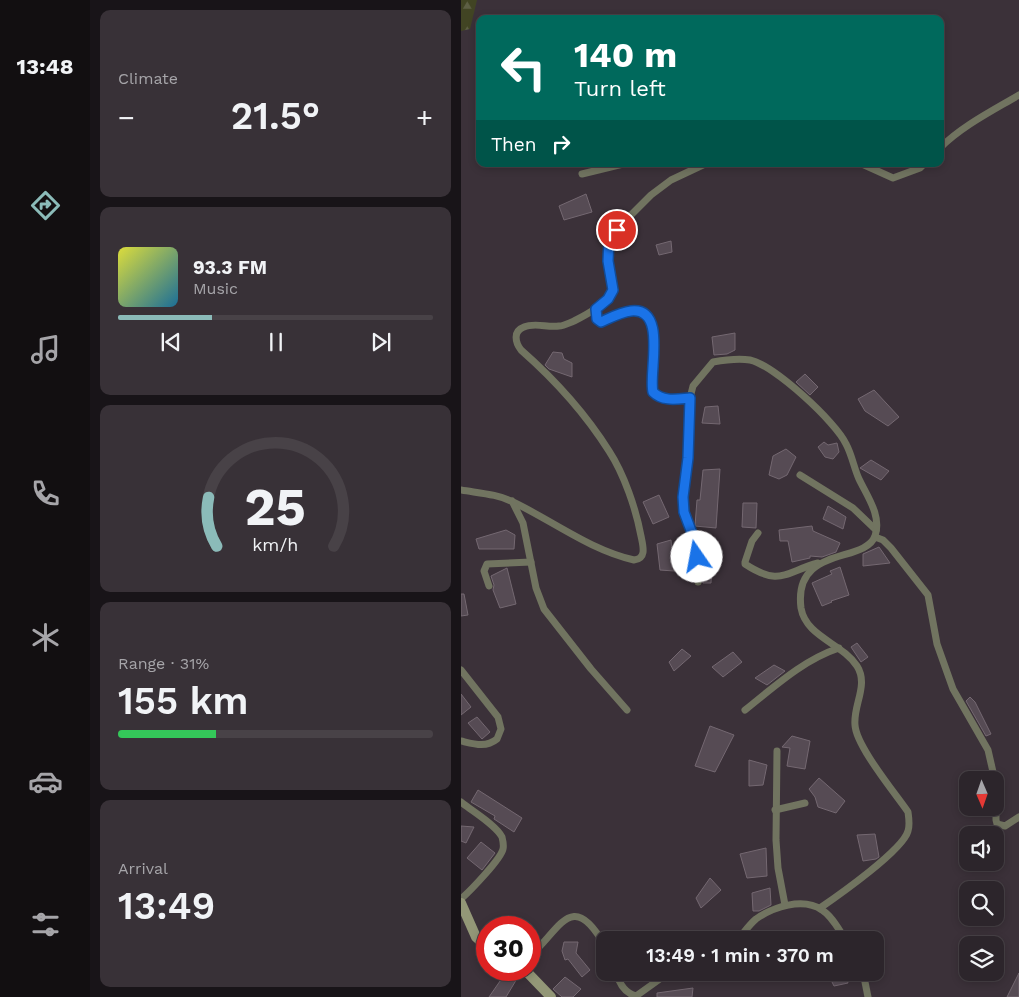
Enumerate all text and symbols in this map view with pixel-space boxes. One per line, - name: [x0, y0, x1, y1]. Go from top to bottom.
- text: 140 m: [574, 34, 677, 76]
- icon: left: [491, 35, 556, 100]
- text: 13:48: [16, 54, 74, 79]
- text: Climate: [118, 69, 178, 88]
- text: Turn left: [574, 76, 666, 101]
- text: 21.5°: [231, 94, 320, 138]
- text: −: [118, 101, 135, 134]
- text: +: [416, 101, 433, 134]
- icon: right: [547, 130, 575, 158]
- text: Then: [491, 133, 537, 156]
- icon: directions: [28, 188, 63, 223]
- pin: [596, 209, 638, 251]
- icon: arrive: [603, 216, 631, 244]
- text: 93.3 FM: [193, 256, 267, 279]
- text: Music: [193, 279, 238, 298]
- icon: previous: [157, 328, 185, 356]
- icon: pause: [262, 328, 290, 356]
- icon: next: [367, 328, 395, 356]
- icon: music: [28, 332, 63, 367]
- icon: phone: [28, 476, 63, 511]
- text: 25: [245, 477, 306, 538]
- position arrow: [670, 530, 722, 582]
- text: km/h: [252, 534, 299, 555]
- icon: climate: [28, 620, 63, 655]
- text: Range · 31%: [118, 654, 209, 673]
- text: 155 km: [118, 679, 248, 723]
- icon: car: [28, 764, 63, 799]
- north arrow: [959, 771, 1003, 816]
- map controls: [959, 771, 1004, 981]
- button: sound: [959, 826, 1004, 871]
- text: Arrival: [118, 859, 168, 878]
- button: search: [959, 881, 1004, 926]
- text: 13:49: [118, 884, 215, 928]
- icon: filters: [28, 907, 63, 942]
- speed limit sign: 30: [476, 916, 541, 981]
- button: layers: [959, 936, 1004, 981]
- text: 13:49 · 1 min · 370 m: [646, 944, 834, 967]

